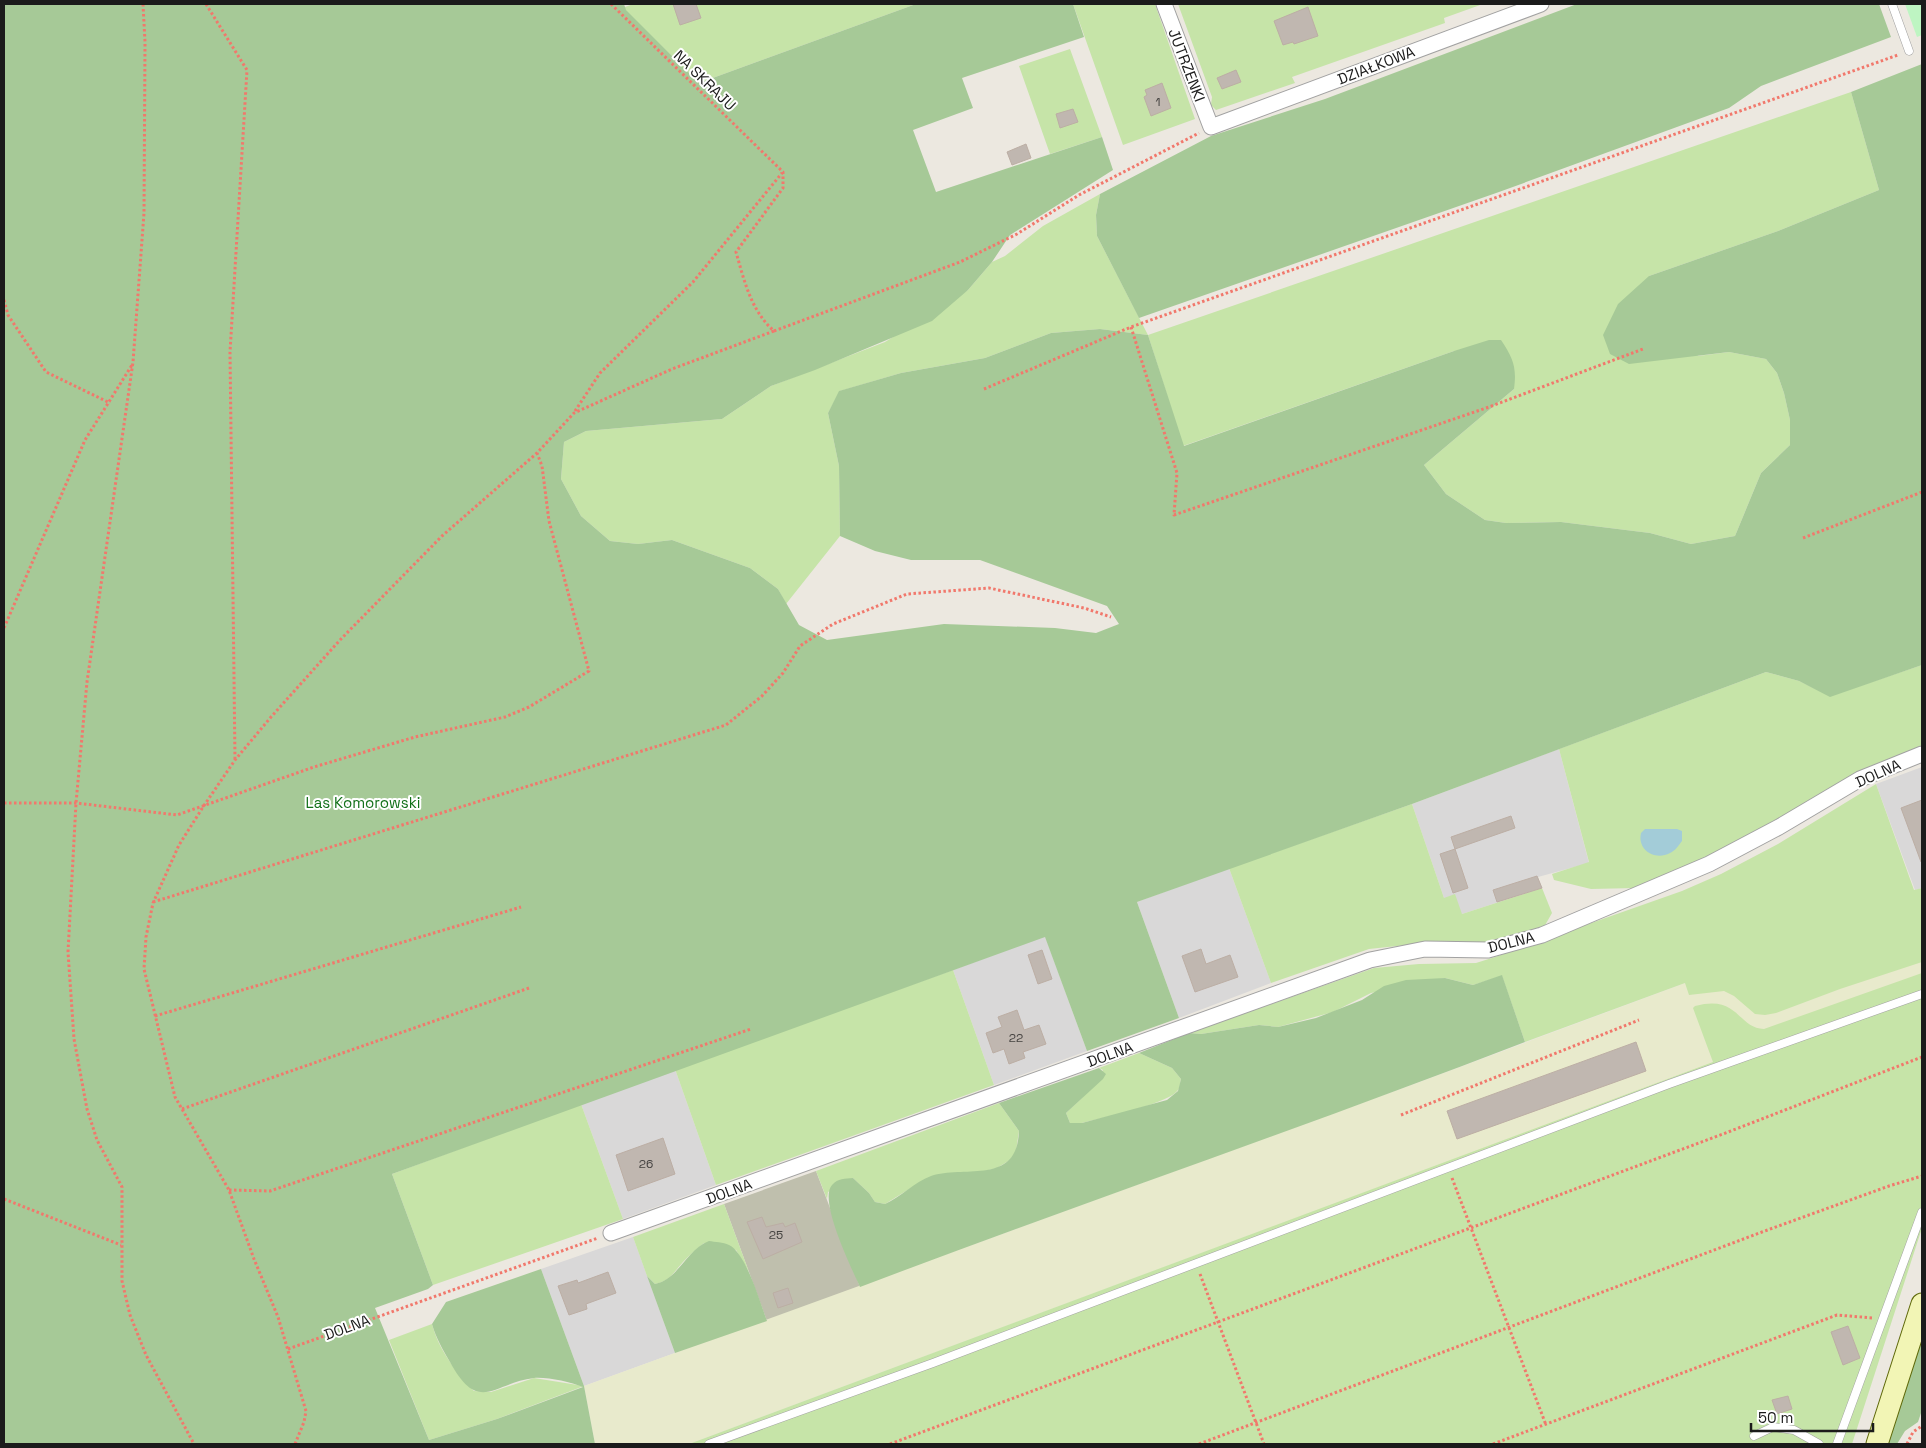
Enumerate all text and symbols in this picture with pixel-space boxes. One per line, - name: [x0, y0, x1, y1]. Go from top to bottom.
- street label: JUTRZENKI: [1164, 26, 1210, 104]
- street label: DZIAŁKOWA: [1335, 41, 1418, 88]
- street label: NA SKRAJU: [670, 46, 740, 114]
- house number: 1: [1155, 94, 1161, 110]
- street label: DOLNA: [1852, 754, 1904, 791]
- park label: Las Komorowski: [306, 793, 420, 812]
- street label: DOLNA: [1486, 927, 1537, 957]
- house number: 22: [1009, 1030, 1023, 1046]
- street label: DOLNA: [1084, 1037, 1136, 1071]
- house number: 26: [639, 1156, 653, 1172]
- street label: DOLNA: [703, 1174, 755, 1208]
- house number: 25: [769, 1227, 783, 1243]
- street label: DOLNA: [321, 1310, 373, 1344]
- scale bar: [1751, 1400, 1874, 1432]
- text: 50 m: [1758, 1408, 1793, 1427]

